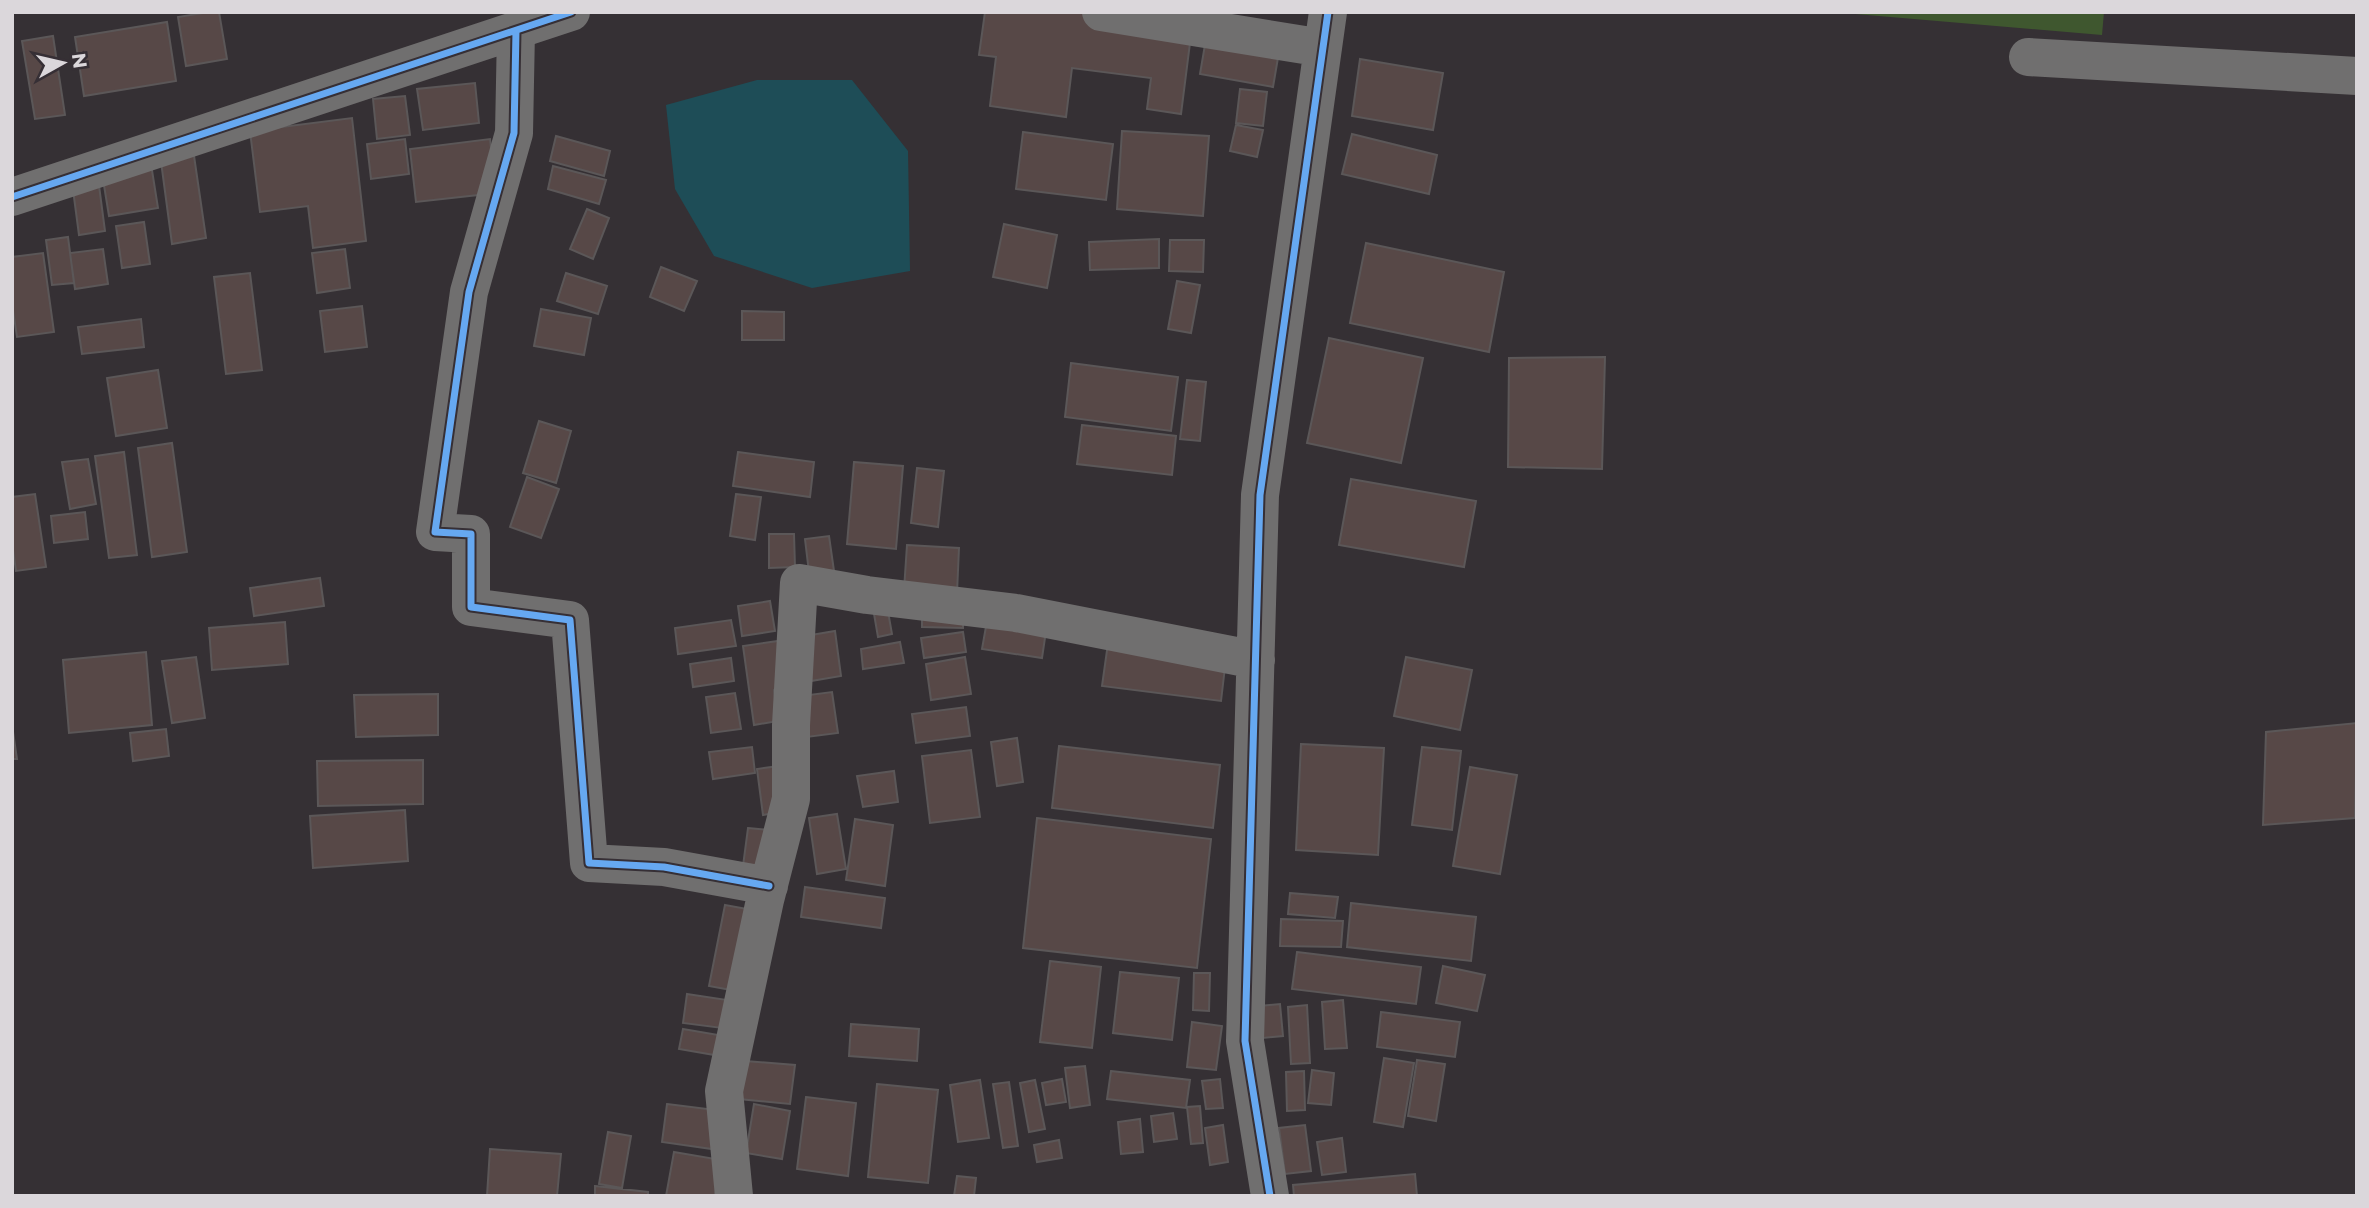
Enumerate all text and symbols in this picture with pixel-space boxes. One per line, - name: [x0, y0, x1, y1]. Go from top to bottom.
- north arrow: [28, 28, 98, 98]
- text: N: [67, 51, 92, 70]

